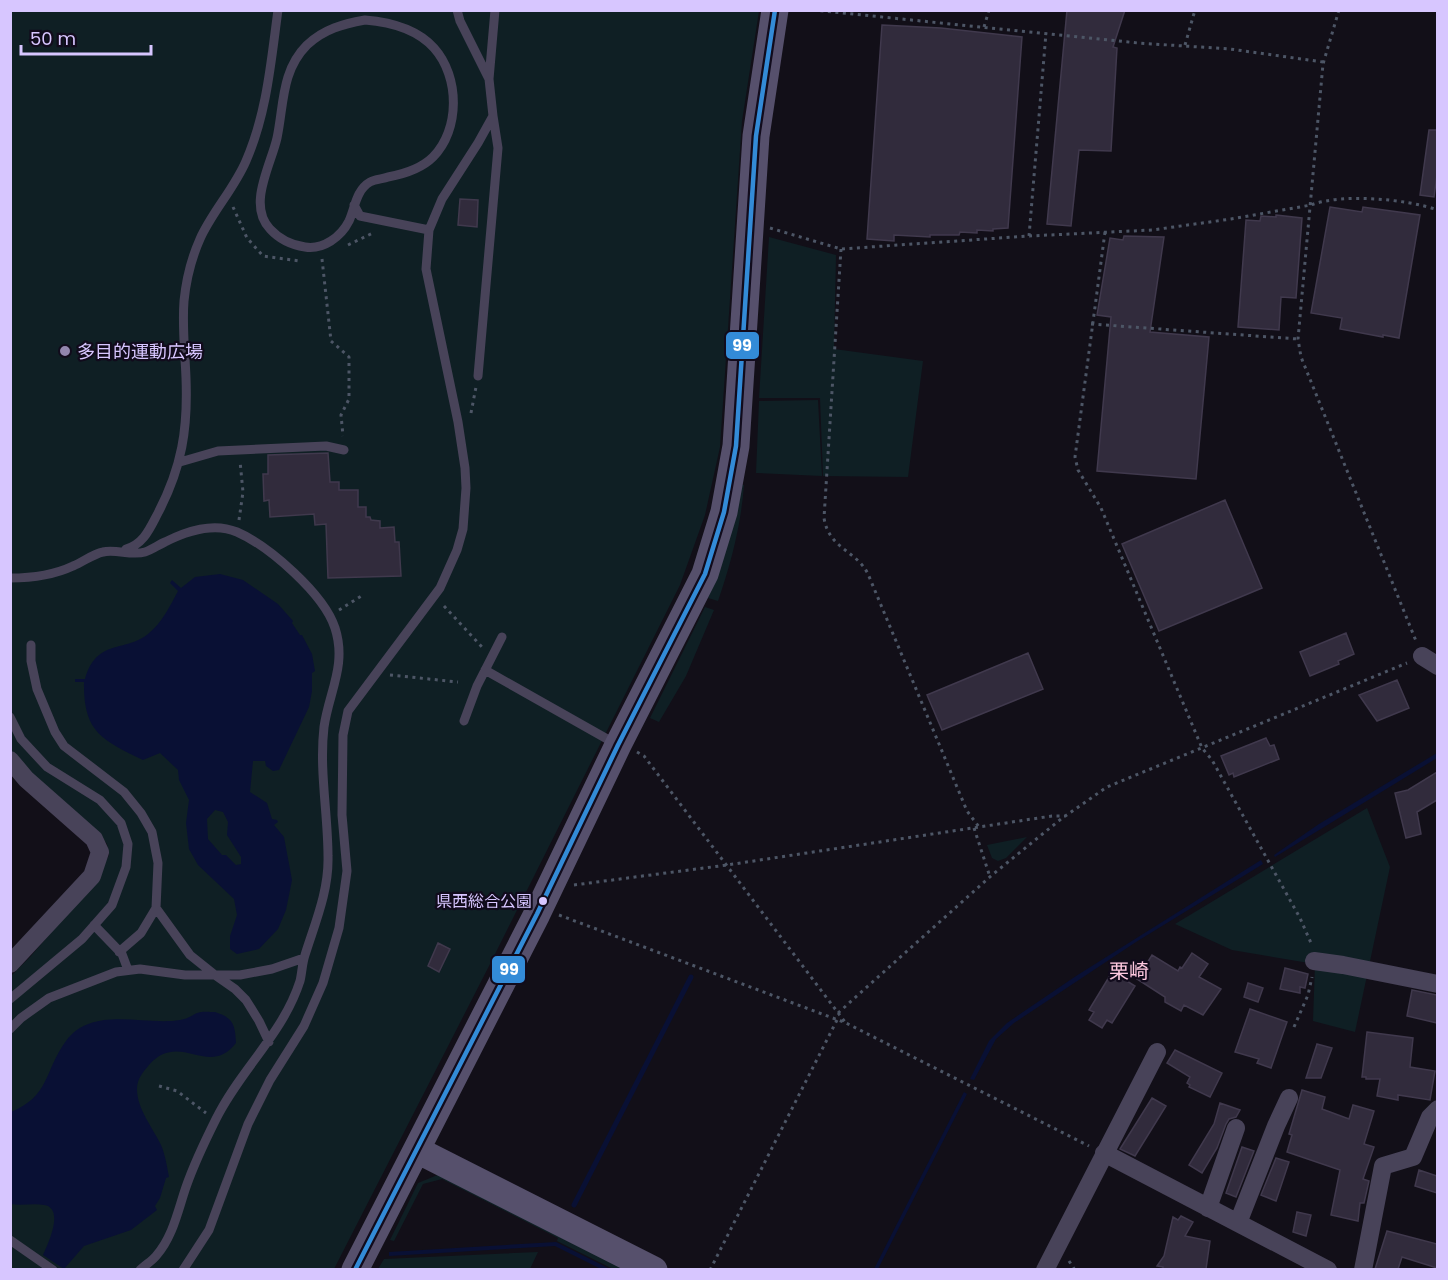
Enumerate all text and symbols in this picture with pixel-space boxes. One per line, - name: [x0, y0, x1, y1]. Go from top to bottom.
- scale bar: [21, 18, 152, 56]
- text: 50 m: [30, 26, 76, 51]
- line badge: 99: [725, 331, 760, 360]
- text: 99: [732, 334, 752, 357]
- place label: 多目的運動広場: [77, 339, 203, 364]
- marker: 多目的運動広場: [58, 344, 72, 358]
- place label: 県西総合公園: [436, 890, 532, 913]
- marker: 県西総合公園: [537, 895, 549, 907]
- line badge: 99: [491, 955, 526, 984]
- district label: 栗崎: [1109, 957, 1149, 985]
- text: 99: [499, 958, 519, 981]

